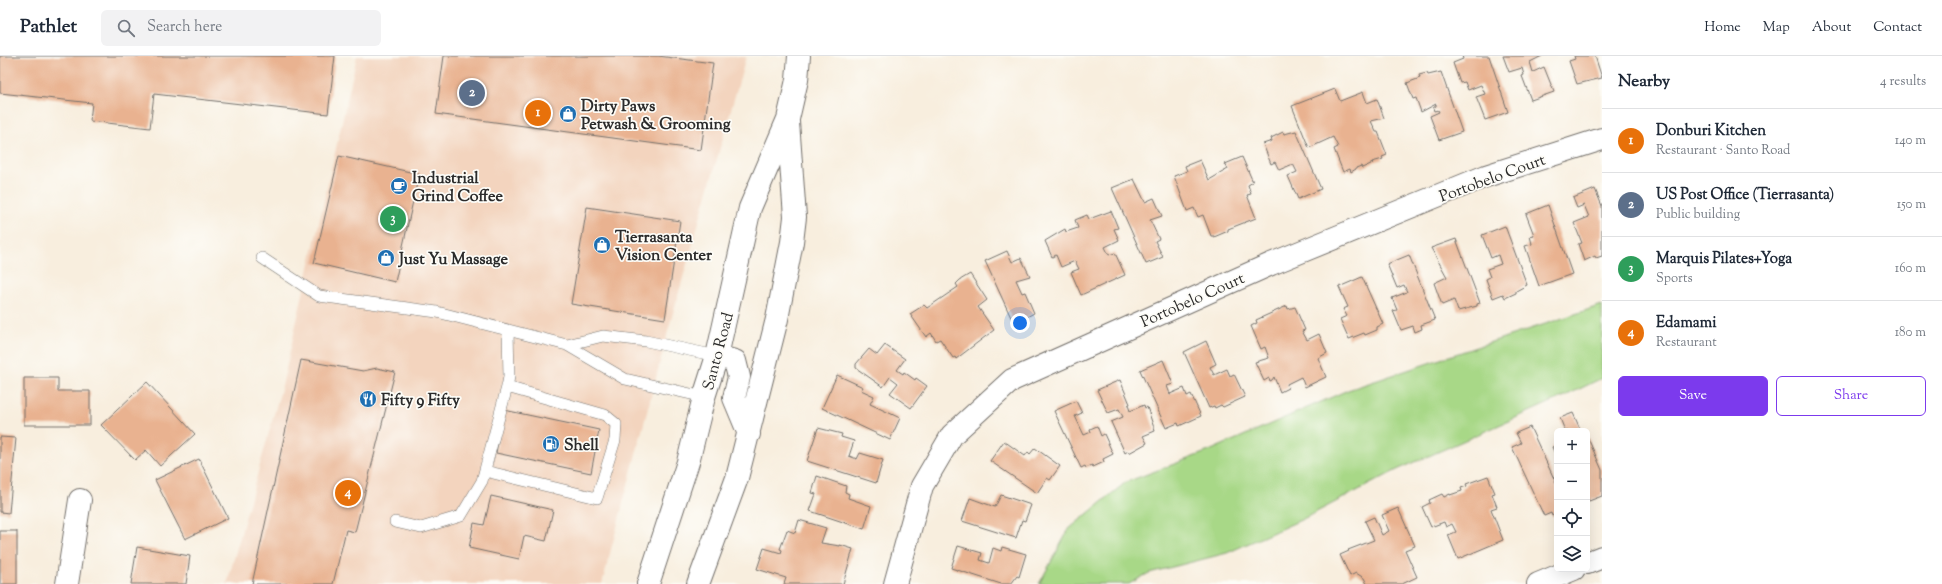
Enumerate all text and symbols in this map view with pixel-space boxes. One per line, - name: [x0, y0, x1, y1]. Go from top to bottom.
- search box: [101, 10, 381, 46]
- text: Pathlet: [20, 14, 77, 41]
- icon: search: [115, 17, 137, 39]
- text: Search here: [147, 17, 222, 38]
- text: Home: [1704, 18, 1741, 38]
- text: Map: [1763, 18, 1790, 38]
- text: About: [1812, 18, 1851, 38]
- text: Contact: [1873, 18, 1922, 38]
- text: Nearby: [1618, 70, 1670, 94]
- text: 4 results: [1880, 73, 1926, 91]
- pin: 2: [459, 78, 485, 108]
- place label: Dirty Paws Petwash & Grooming: [581, 96, 731, 137]
- pin: 1: [525, 98, 551, 128]
- shop icon: Dirty Paws Petwash & Grooming: [558, 104, 578, 124]
- text: Donburi Kitchen: [1656, 121, 1766, 142]
- text: 1: [1629, 132, 1633, 150]
- text: 140 m: [1895, 132, 1926, 150]
- text: Restaurant · Santo Road: [1656, 142, 1790, 160]
- street label: Portobelo Court: [1436, 149, 1550, 209]
- place label: Industrial Grind Coffee: [412, 168, 503, 209]
- cafe icon: Industrial Grind Coffee: [389, 176, 409, 196]
- text: US Post Office (Tierrasanta): [1656, 185, 1834, 206]
- text: 2: [1628, 196, 1634, 214]
- text: 150 m: [1897, 196, 1926, 214]
- pin: 3: [380, 204, 406, 234]
- text: Public building: [1656, 206, 1740, 224]
- place label: Tierrasanta Vision Center: [615, 227, 713, 268]
- shop icon: Tierrasanta Vision Center: [592, 235, 612, 255]
- shop icon: Just Yu Massage: [376, 248, 396, 268]
- place label: Just Yu Massage: [397, 249, 508, 272]
- text: Marquis Pilates+Yoga: [1656, 249, 1792, 270]
- text: 3: [1628, 260, 1634, 278]
- text: 160 m: [1895, 260, 1926, 278]
- street label: Portobelo Court: [1137, 268, 1249, 334]
- text: Sports: [1656, 270, 1693, 288]
- street label: Santo Road: [698, 310, 741, 393]
- your location: [1010, 313, 1030, 333]
- text: Edamami: [1656, 313, 1716, 334]
- text: 4: [1628, 324, 1634, 342]
- text: 180 m: [1895, 324, 1926, 342]
- text: Restaurant: [1656, 334, 1717, 352]
- button: Save: [1618, 376, 1768, 416]
- button: Share: [1776, 376, 1926, 416]
- restaurant icon: Fifty 9 Fifty: [358, 389, 378, 409]
- place label: Fifty 9 Fifty: [381, 390, 460, 413]
- map controls: [1554, 428, 1590, 572]
- button: +: [1554, 428, 1590, 464]
- fuel station icon: Shell: [541, 434, 561, 454]
- place label: Shell: [564, 435, 600, 458]
- button: −: [1554, 464, 1590, 500]
- pin: 4: [335, 478, 361, 508]
- button: locate: [1554, 500, 1590, 536]
- button: layers: [1554, 536, 1590, 572]

